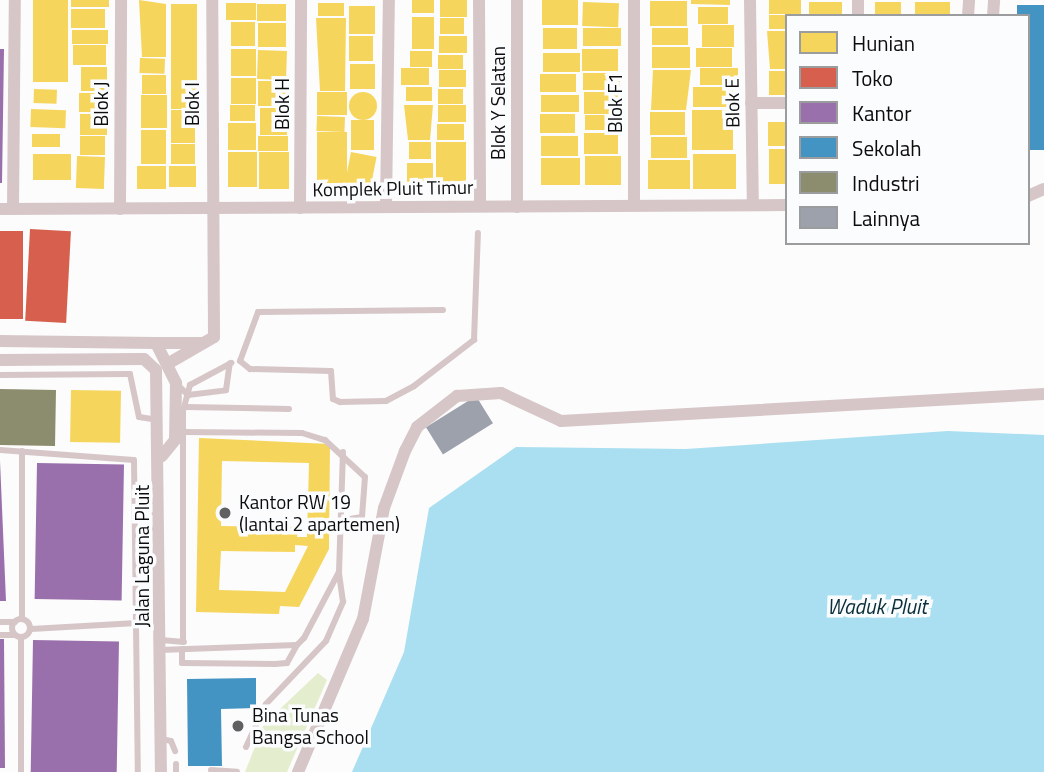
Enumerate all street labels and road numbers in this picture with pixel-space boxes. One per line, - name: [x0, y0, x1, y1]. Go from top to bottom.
- street label: Blok Y Selatan: [487, 46, 509, 160]
- street label: Blok F1: [604, 73, 626, 133]
- street label: Blok H: [271, 78, 293, 130]
- street label: Blok E: [720, 78, 744, 128]
- street label: Blok J: [90, 82, 112, 126]
- street label: Blok I: [181, 82, 203, 126]
- street label: Komplek Pluit Timur: [312, 175, 474, 201]
- street label: Jalan Laguna Pluit: [131, 485, 153, 627]

